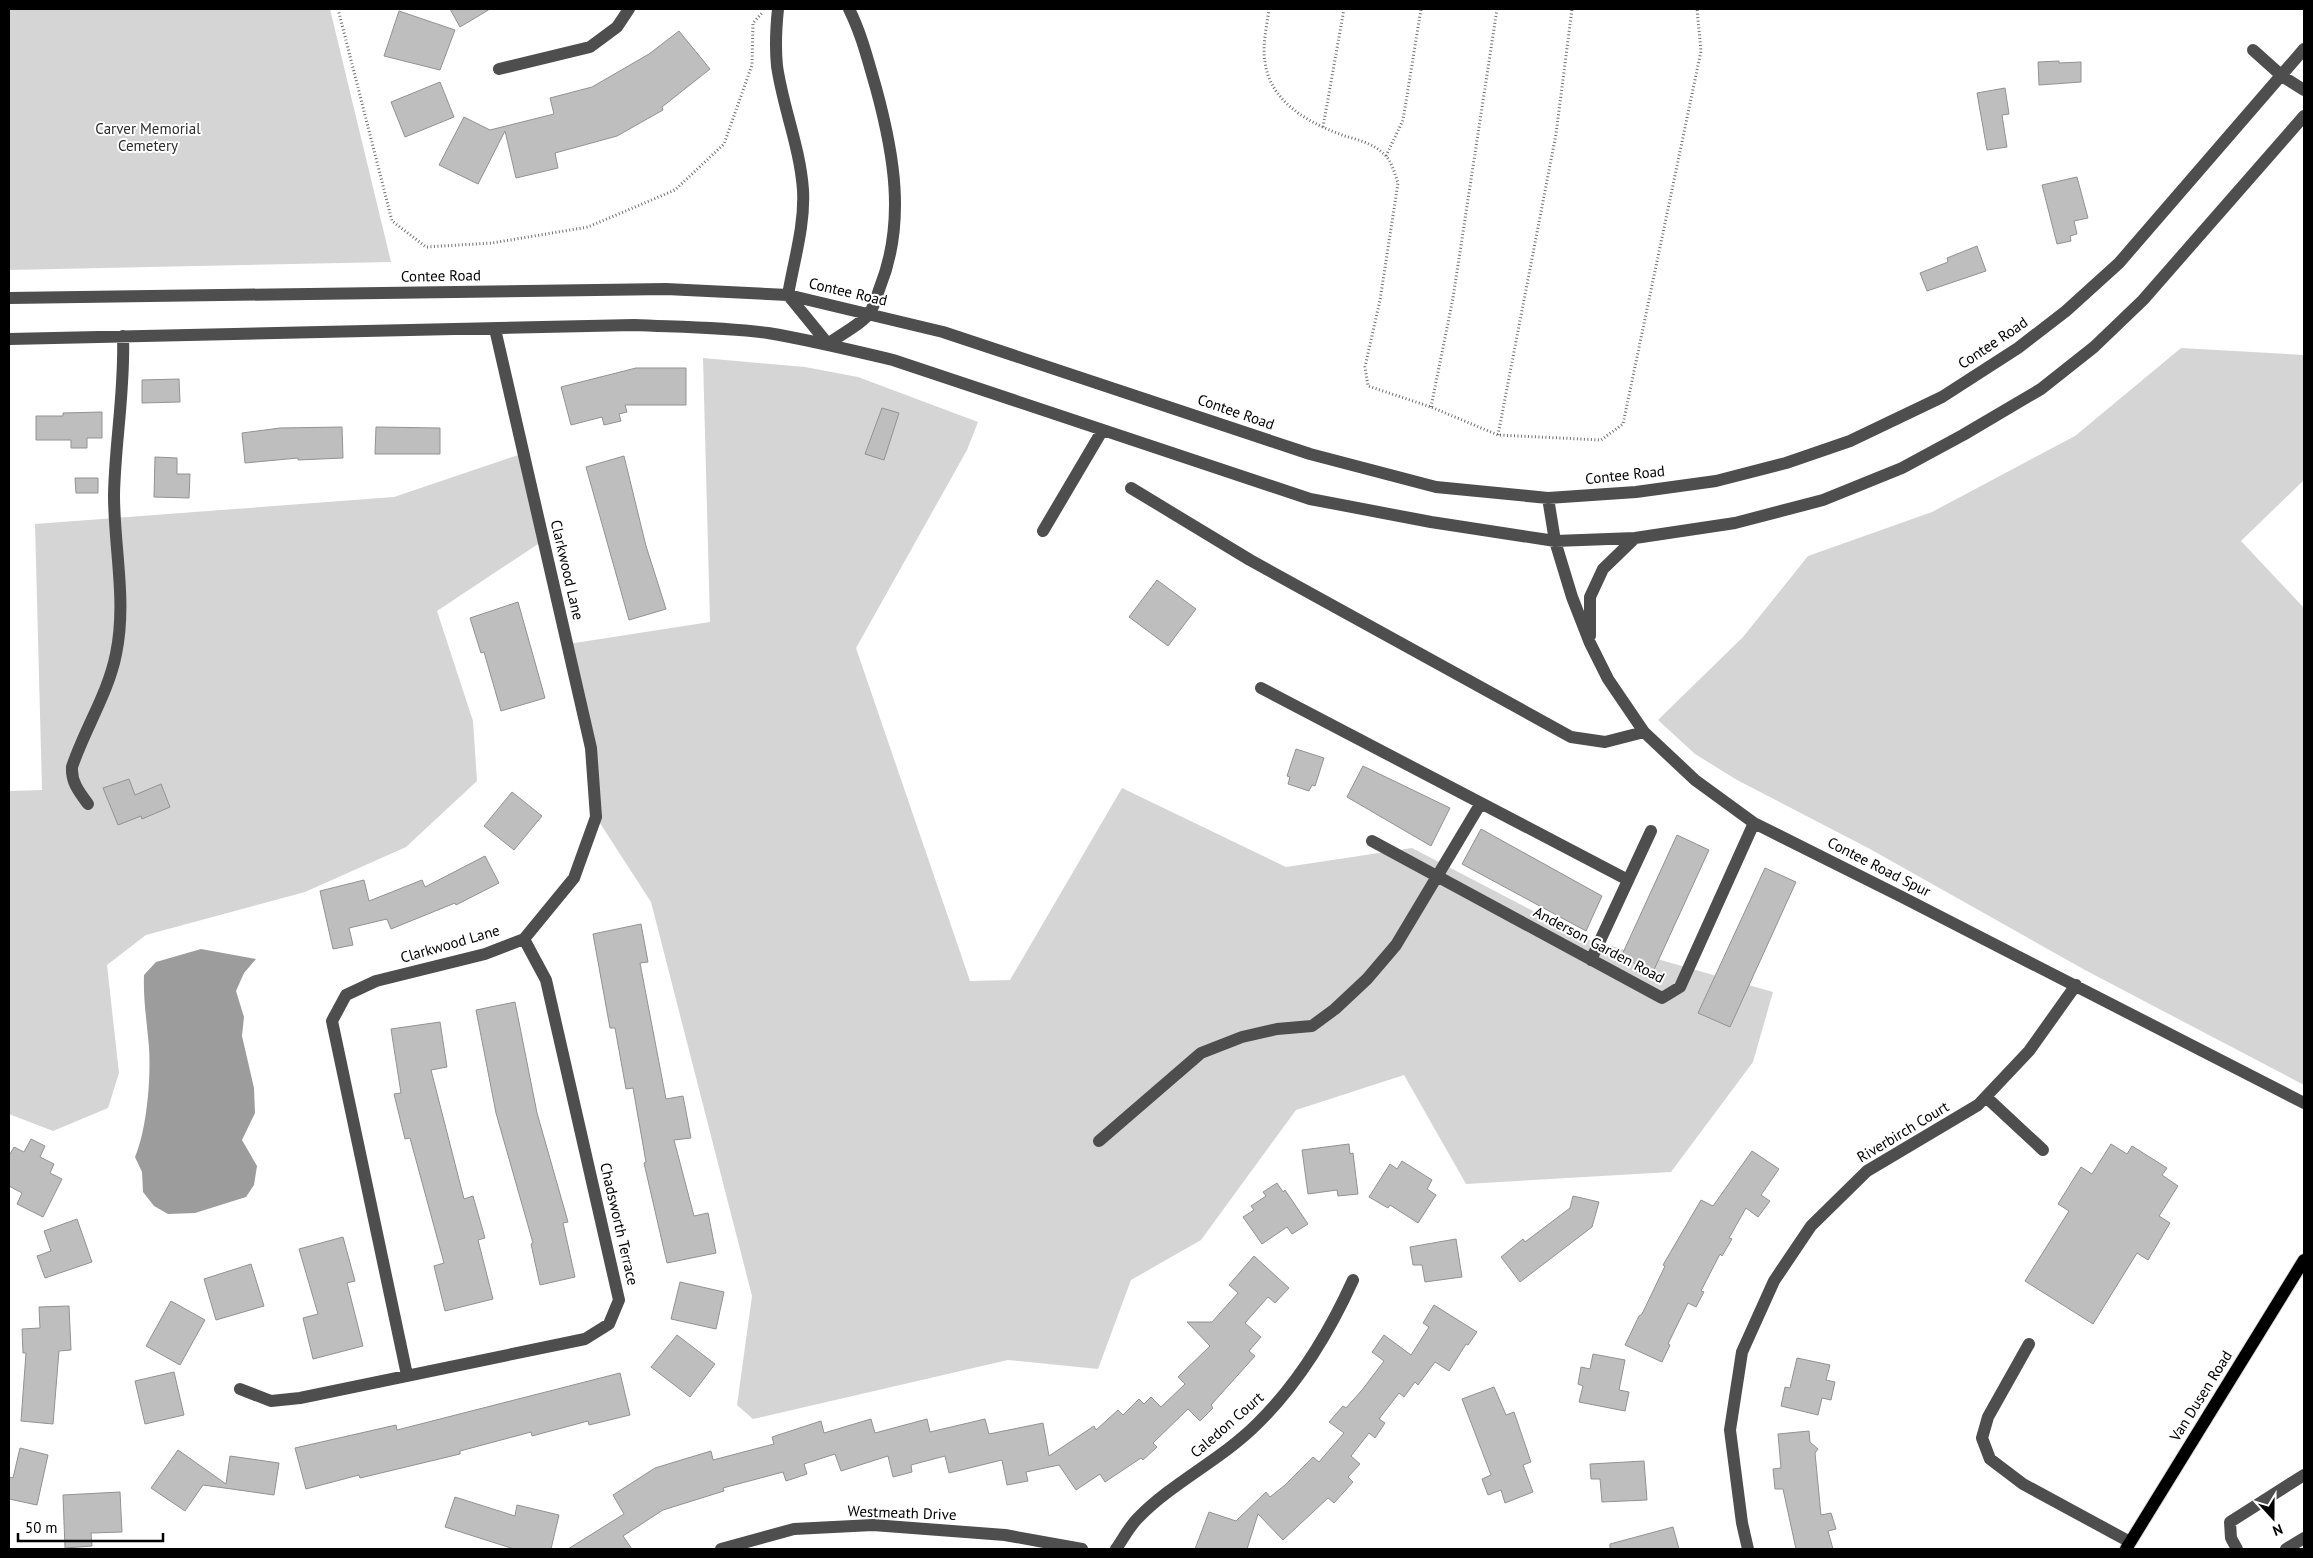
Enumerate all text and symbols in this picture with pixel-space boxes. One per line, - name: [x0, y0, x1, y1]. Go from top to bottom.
- park label: Carver Memorial Cemetery: [95, 119, 201, 155]
- street label: Contee Road: [401, 265, 481, 286]
- street label: Contee Road: [807, 273, 889, 310]
- street label: Contee Road: [1954, 312, 2031, 373]
- street label: Contee Road: [1195, 390, 1277, 434]
- street label: Contee Road: [1584, 461, 1666, 488]
- street label: Clarkwood Lane: [547, 518, 588, 622]
- street label: Contee Road Spur: [1824, 832, 1934, 901]
- street label: Anderson Garden Road: [1530, 902, 1668, 987]
- street label: Clarkwood Lane: [398, 920, 502, 967]
- street label: Riverbirch Court: [1853, 1097, 1952, 1166]
- street label: Chadsworth Terrace: [596, 1161, 643, 1287]
- street label: Van Dusen Road: [2165, 1347, 2236, 1445]
- street label: Caledon Court: [1186, 1388, 1267, 1462]
- north arrow: [2248, 1493, 2298, 1543]
- street label: Westmeath Drive: [847, 1501, 957, 1524]
- scale bar: [18, 1510, 162, 1542]
- text: 50 m: [25, 1518, 58, 1537]
- text: N: [2270, 1520, 2285, 1540]

